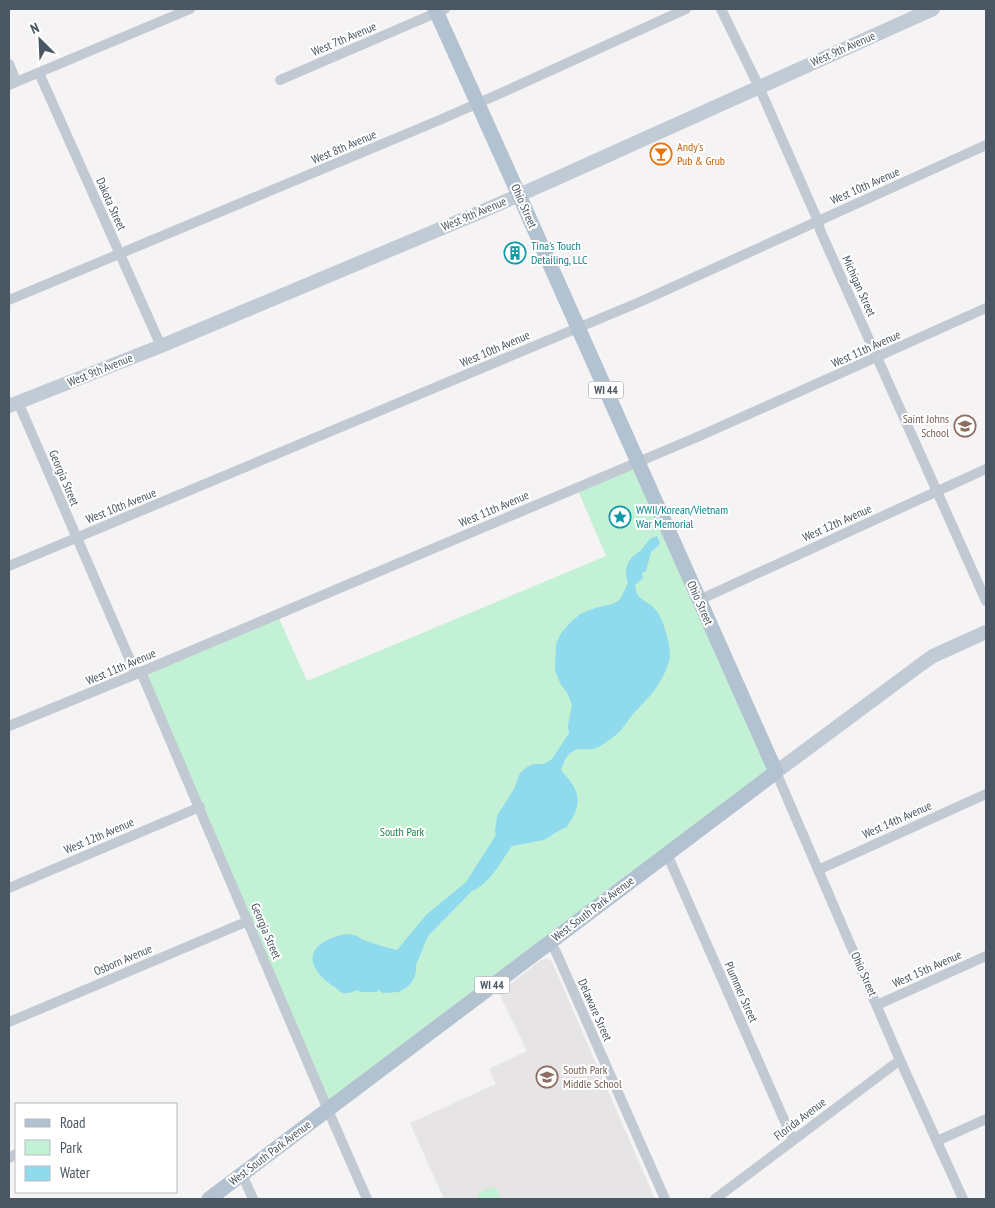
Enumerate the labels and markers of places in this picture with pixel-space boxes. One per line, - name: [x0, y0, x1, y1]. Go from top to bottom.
- place label: Andy's Pub & Grub: [677, 139, 725, 168]
- bar icon: Andy's Pub & Grub: [649, 142, 673, 166]
- place label: Tina's Touch Detailing, LLC: [531, 238, 588, 267]
- building icon: Tina's Touch Detailing, LLC: [503, 241, 527, 265]
- place label: Saint Johns School: [903, 411, 949, 440]
- school or university icon: Saint Johns School: [953, 414, 977, 438]
- place label: WWII/Korean/Vietnam War Memorial: [636, 502, 728, 531]
- place icon: WWII/Korean/Vietnam War Memorial: [608, 505, 632, 529]
- place label: South Park Middle School: [563, 1062, 622, 1091]
- school or university icon: South Park Middle School: [535, 1065, 559, 1089]

